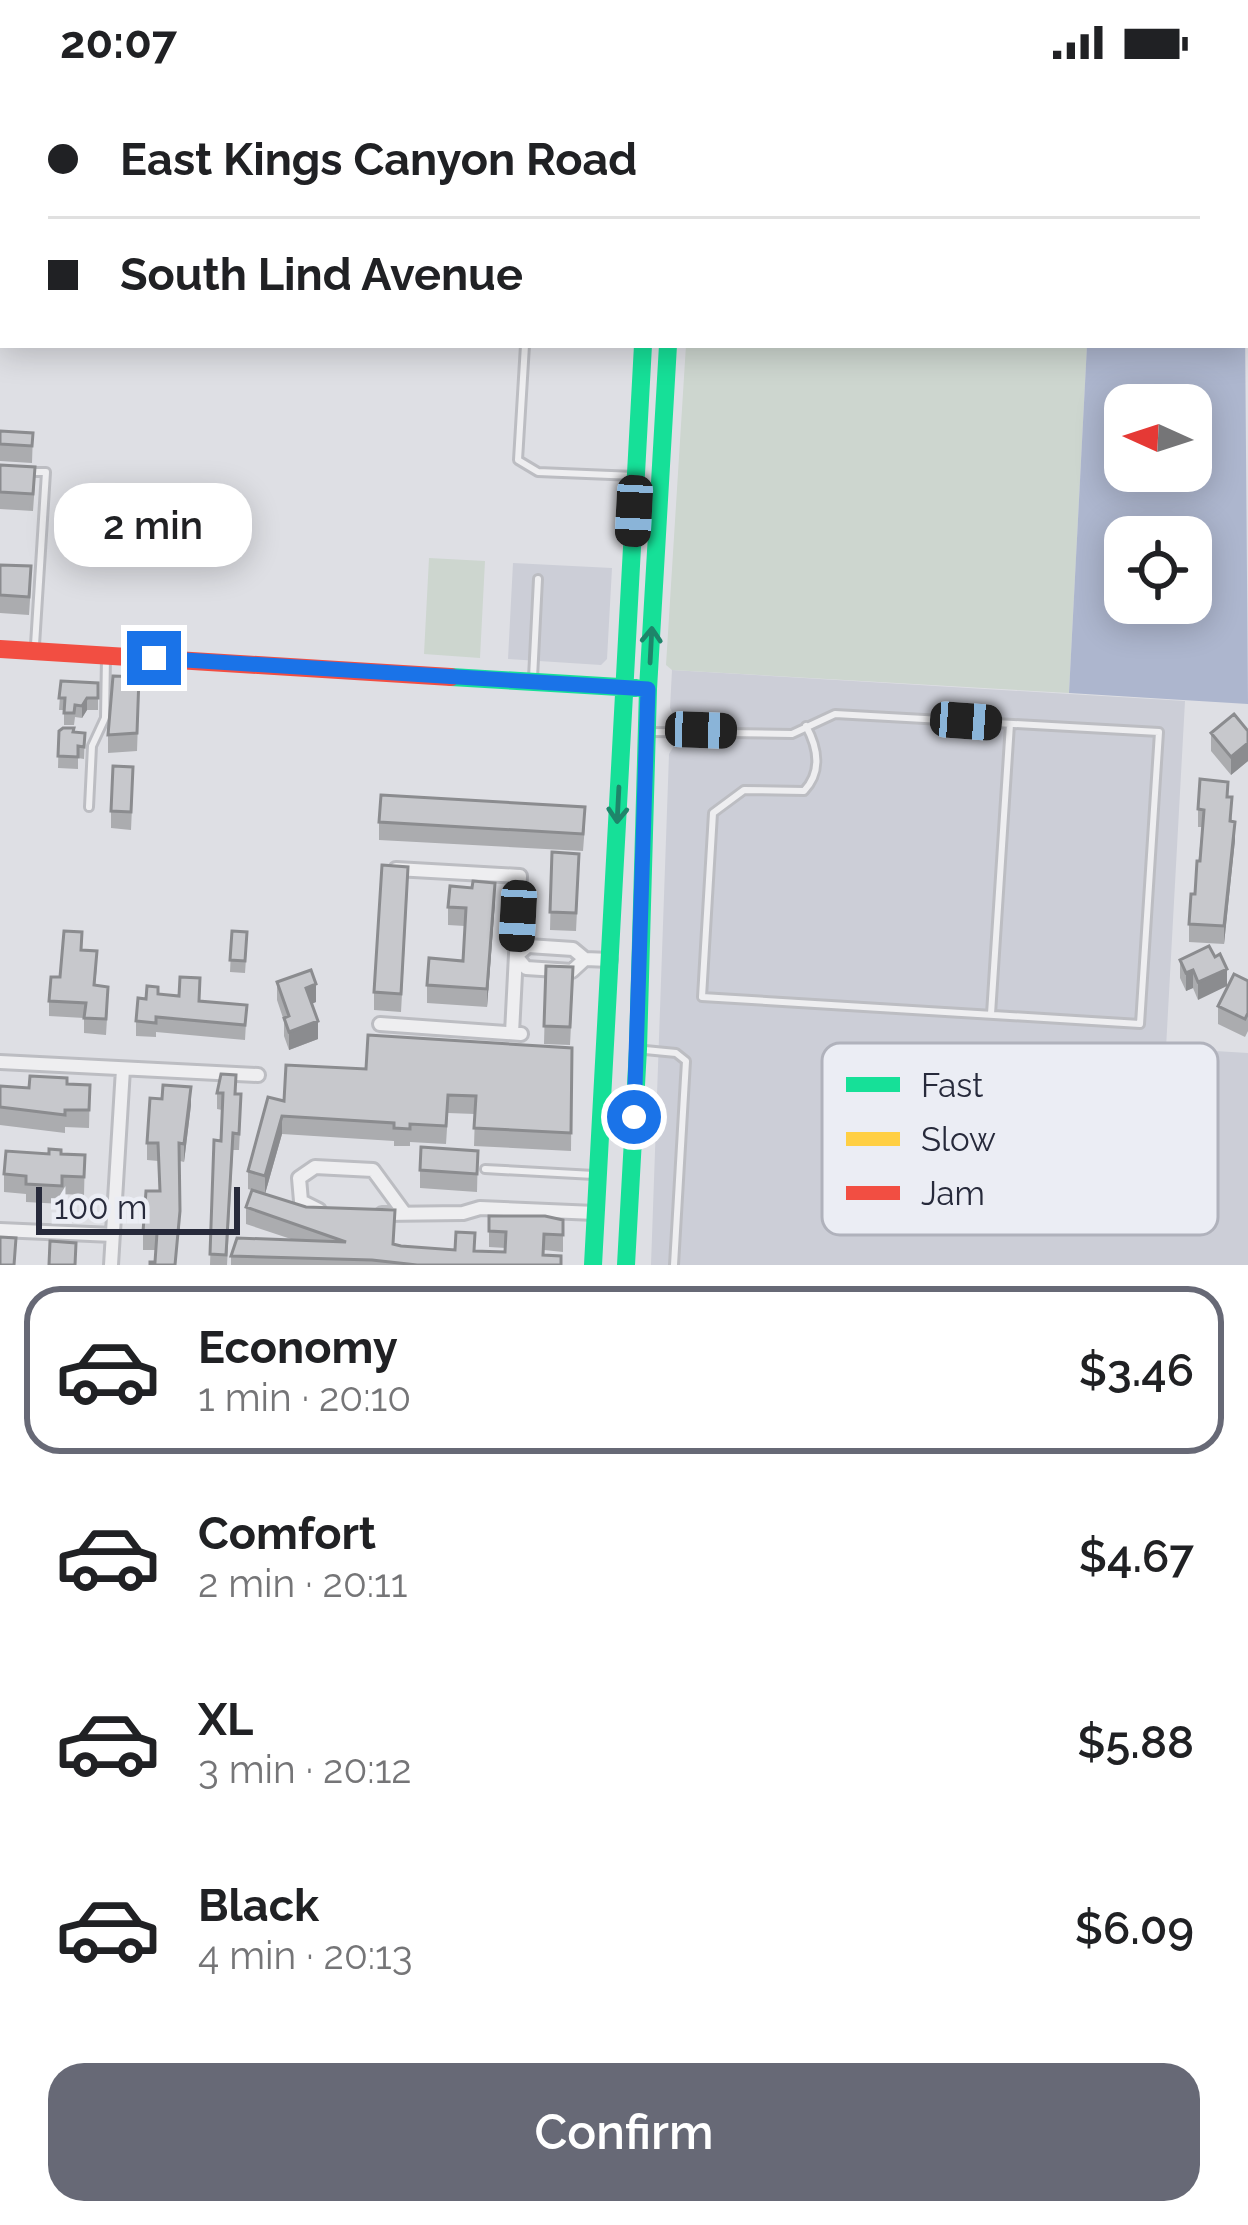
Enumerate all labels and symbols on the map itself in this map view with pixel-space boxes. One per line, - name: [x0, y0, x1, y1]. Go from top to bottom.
- north arrow: [1104, 384, 1212, 492]
- car: [614, 474, 654, 548]
- callout: 2 min: [55, 484, 253, 568]
- one-way arrow: [640, 626, 663, 665]
- route end: [127, 631, 181, 685]
- car: [929, 701, 1003, 741]
- car: [664, 711, 738, 749]
- one-way arrow: [606, 785, 629, 824]
- car: [498, 879, 538, 953]
- legend: [822, 1043, 1218, 1235]
- text: Fast: [921, 1066, 983, 1105]
- route start: [607, 1090, 661, 1144]
- text: Slow: [921, 1120, 996, 1159]
- text: Jam: [921, 1174, 985, 1213]
- scale bar: [36, 1181, 240, 1234]

